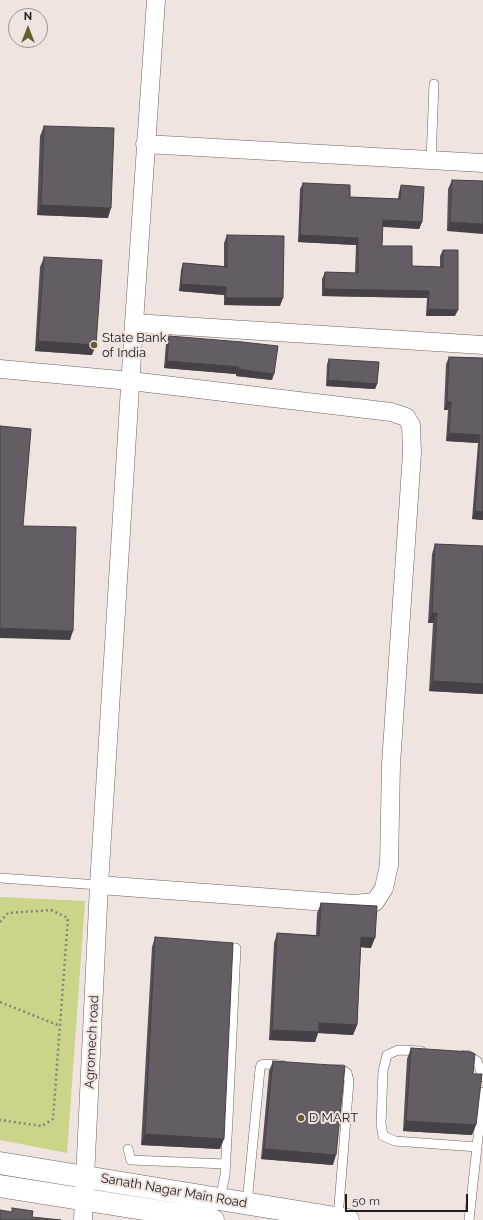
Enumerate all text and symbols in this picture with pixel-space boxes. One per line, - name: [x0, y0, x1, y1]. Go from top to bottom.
- north arrow: [8, 8, 48, 48]
- text: N: [24, 10, 32, 23]
- place label: State Bank of India: [102, 330, 167, 361]
- marker: State Bank of India: [89, 340, 99, 350]
- street label: Agromech road: [82, 995, 102, 1089]
- place label: D MART: [309, 1110, 358, 1126]
- marker: D MART: [296, 1113, 306, 1123]
- street label: Sanath Nagar Main Road: [100, 1170, 248, 1212]
- scale bar: [347, 1186, 470, 1212]
- text: 50 m: [352, 1194, 380, 1208]

